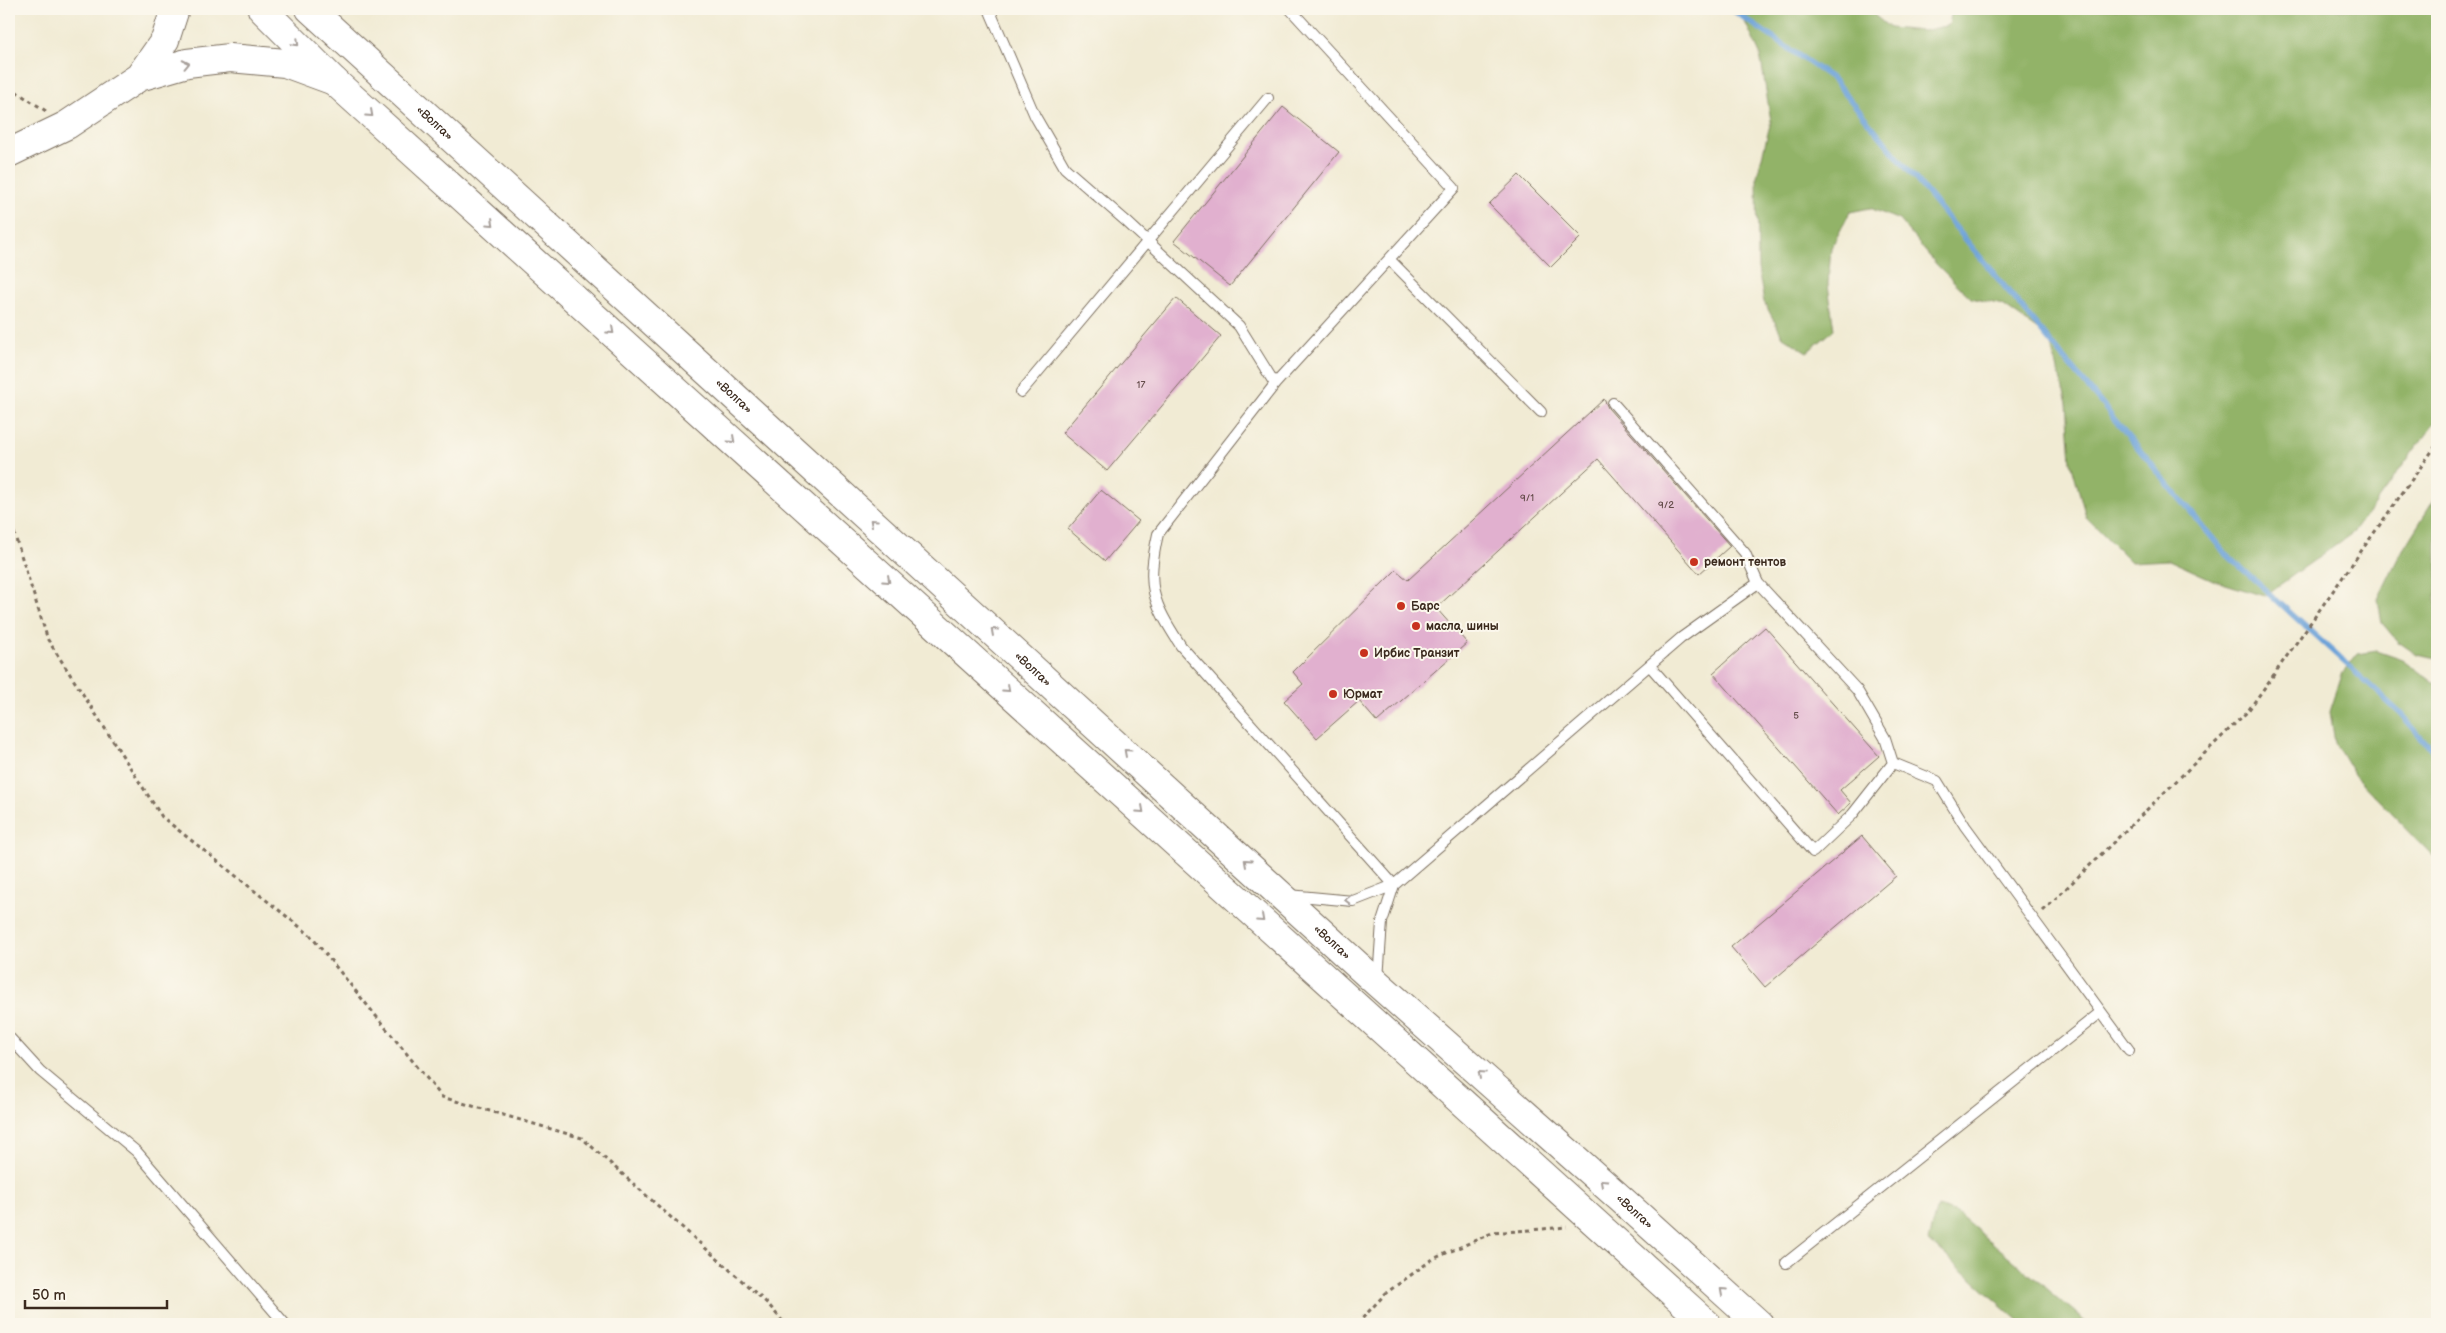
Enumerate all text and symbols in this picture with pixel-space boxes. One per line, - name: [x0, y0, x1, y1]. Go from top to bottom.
- one-way arrow: [290, 38, 299, 47]
- one-way arrow: [181, 59, 190, 70]
- street label: «Волга»: [413, 103, 456, 144]
- one-way arrow: [364, 108, 373, 117]
- one-way arrow: [485, 217, 494, 226]
- one-way arrow: [606, 326, 615, 335]
- street label: «Волга»: [712, 376, 756, 417]
- house number: 17: [1137, 379, 1145, 391]
- one-way arrow: [727, 434, 736, 443]
- house number: 9/1: [1520, 492, 1534, 504]
- house number: 9/2: [1658, 499, 1674, 511]
- one-way arrow: [870, 519, 879, 528]
- place label: ремонт тентов: [1704, 555, 1787, 570]
- marker: ремонт тентов: [1688, 556, 1700, 568]
- one-way arrow: [882, 574, 891, 583]
- place label: Барс: [1411, 599, 1440, 614]
- marker: Барс: [1395, 600, 1407, 612]
- place label: масла, шины: [1426, 619, 1499, 634]
- marker: масла, шины: [1410, 620, 1422, 632]
- one-way arrow: [990, 628, 999, 637]
- place label: Ирбис Транзит: [1374, 646, 1460, 661]
- marker: Ирбис Транзит: [1358, 647, 1370, 659]
- street label: «Волга»: [1011, 649, 1055, 690]
- one-way arrow: [1002, 683, 1011, 692]
- place label: Юрмат: [1343, 687, 1383, 702]
- marker: Юрмат: [1327, 688, 1339, 700]
- house number: 5: [1793, 710, 1799, 722]
- one-way arrow: [1123, 749, 1132, 758]
- one-way arrow: [1135, 804, 1144, 813]
- one-way arrow: [1243, 859, 1252, 868]
- one-way arrow: [1344, 895, 1352, 905]
- one-way arrow: [1256, 914, 1265, 923]
- street label: «Волга»: [1310, 922, 1354, 963]
- one-way arrow: [1477, 1071, 1486, 1080]
- one-way arrow: [1599, 1179, 1608, 1188]
- street label: «Волга»: [1613, 1191, 1656, 1233]
- scale bar: [25, 1278, 168, 1310]
- text: 50 m: [32, 1286, 66, 1305]
- one-way arrow: [1719, 1288, 1728, 1297]

